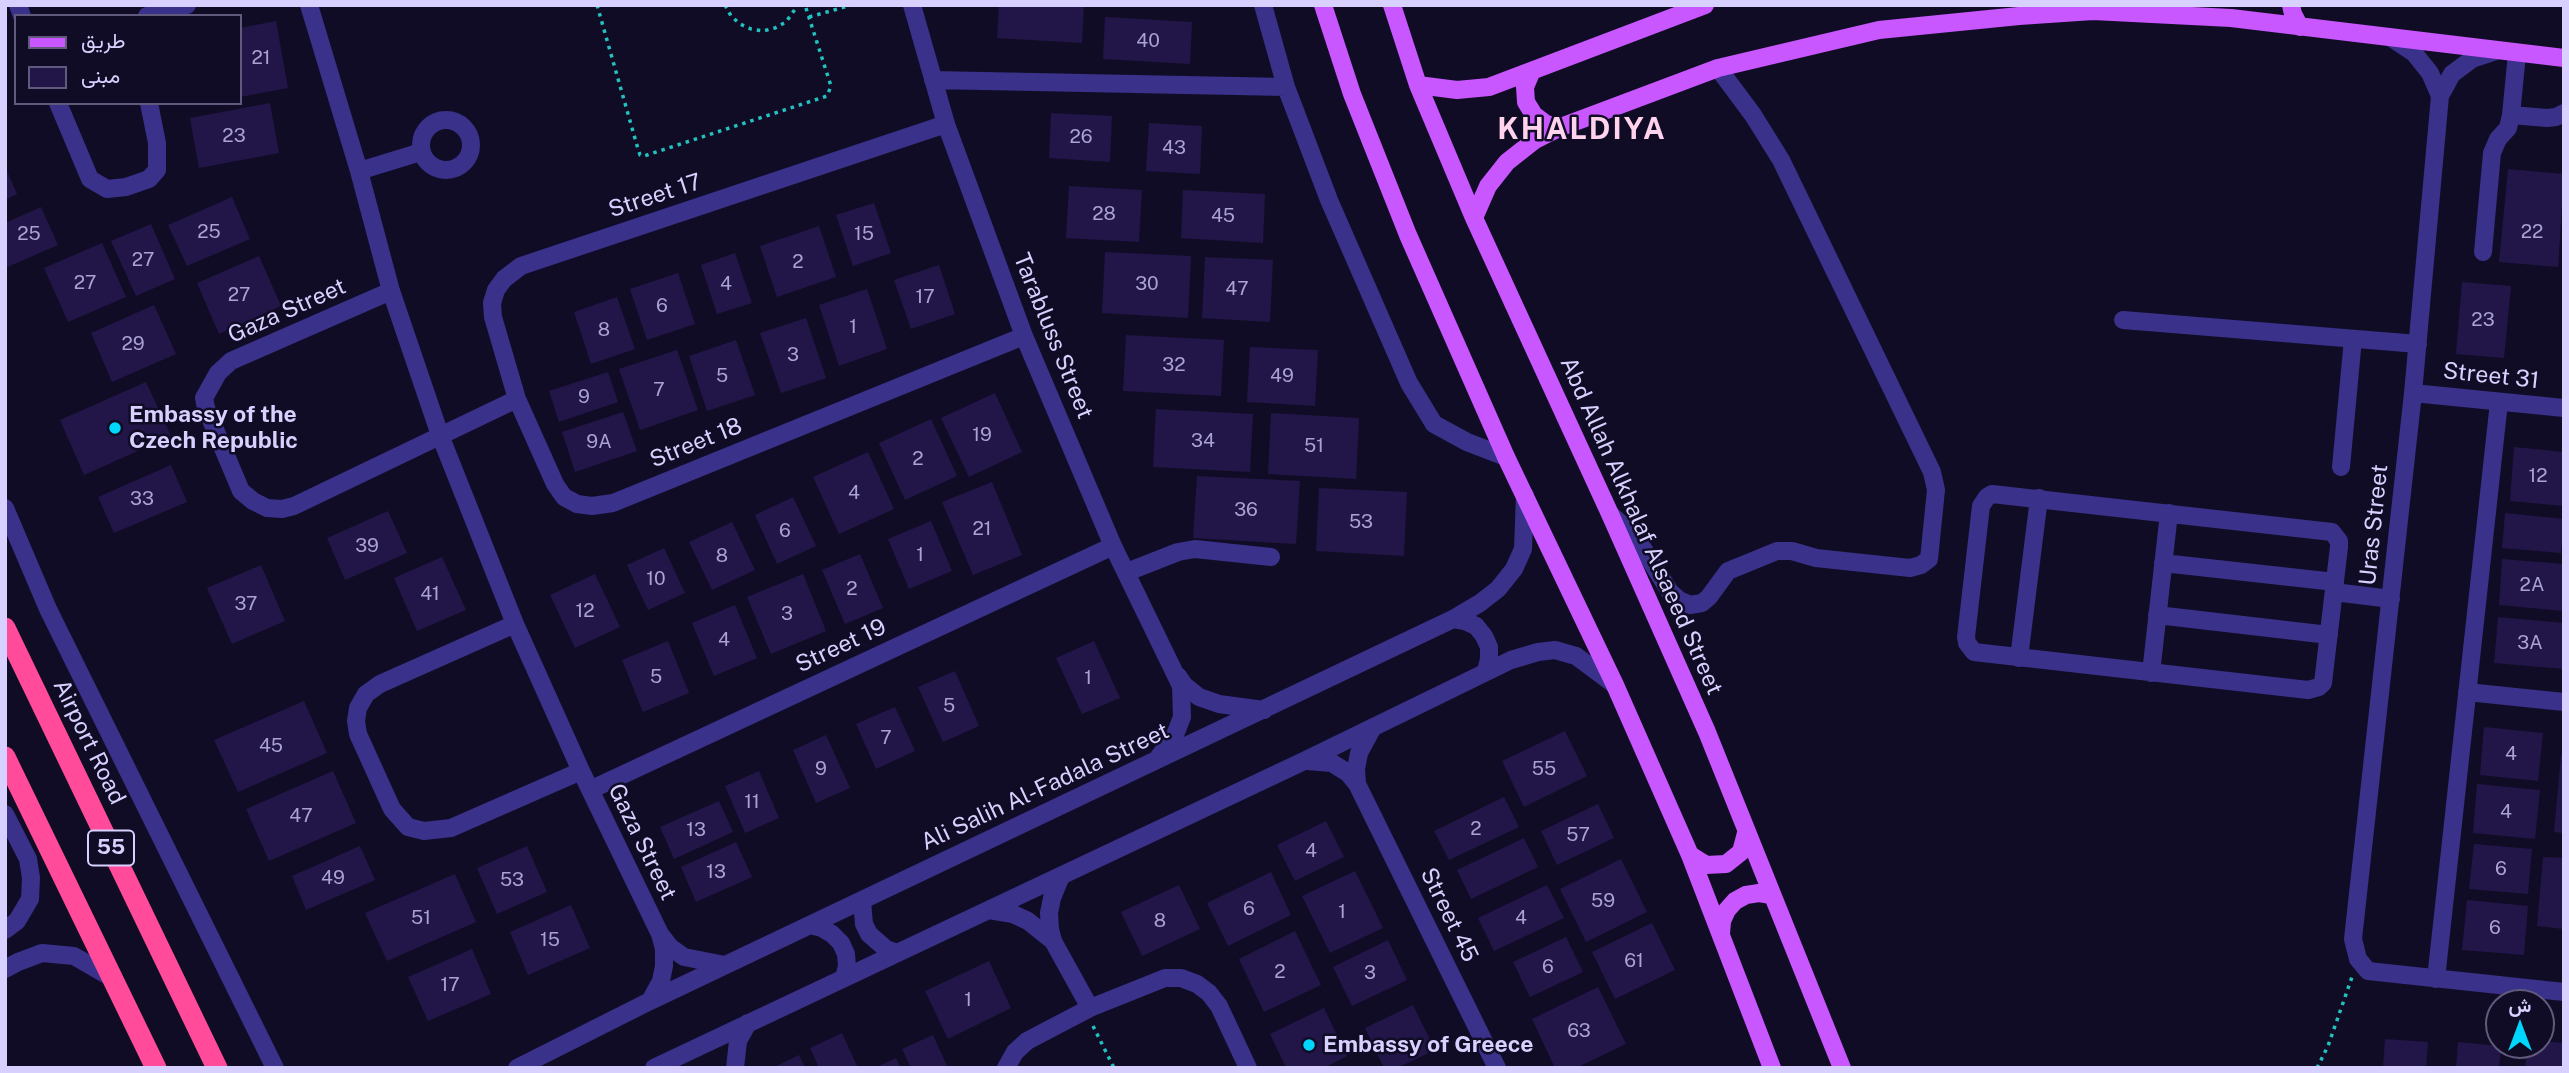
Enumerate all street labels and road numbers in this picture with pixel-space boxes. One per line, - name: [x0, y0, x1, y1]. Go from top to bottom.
- street label: Street 17: [605, 168, 705, 224]
- street label: Tarabluss Street: [1007, 249, 1099, 423]
- street label: Gaza Street: [224, 273, 350, 349]
- street label: Abd Allah Alkhalaf Alsaeed Street: [1554, 353, 1728, 699]
- street label: Street 31: [2442, 357, 2540, 395]
- street label: Street 18: [646, 412, 746, 474]
- street label: Uras Street: [2354, 463, 2394, 587]
- street label: Street 19: [791, 613, 891, 679]
- street label: Airport Road: [47, 675, 131, 809]
- street label: Ali Salih Al-Fadala Street: [917, 717, 1173, 857]
- street label: Gaza Street: [602, 779, 682, 905]
- road number: 55: [88, 830, 134, 866]
- street label: Street 45: [1414, 863, 1484, 967]

